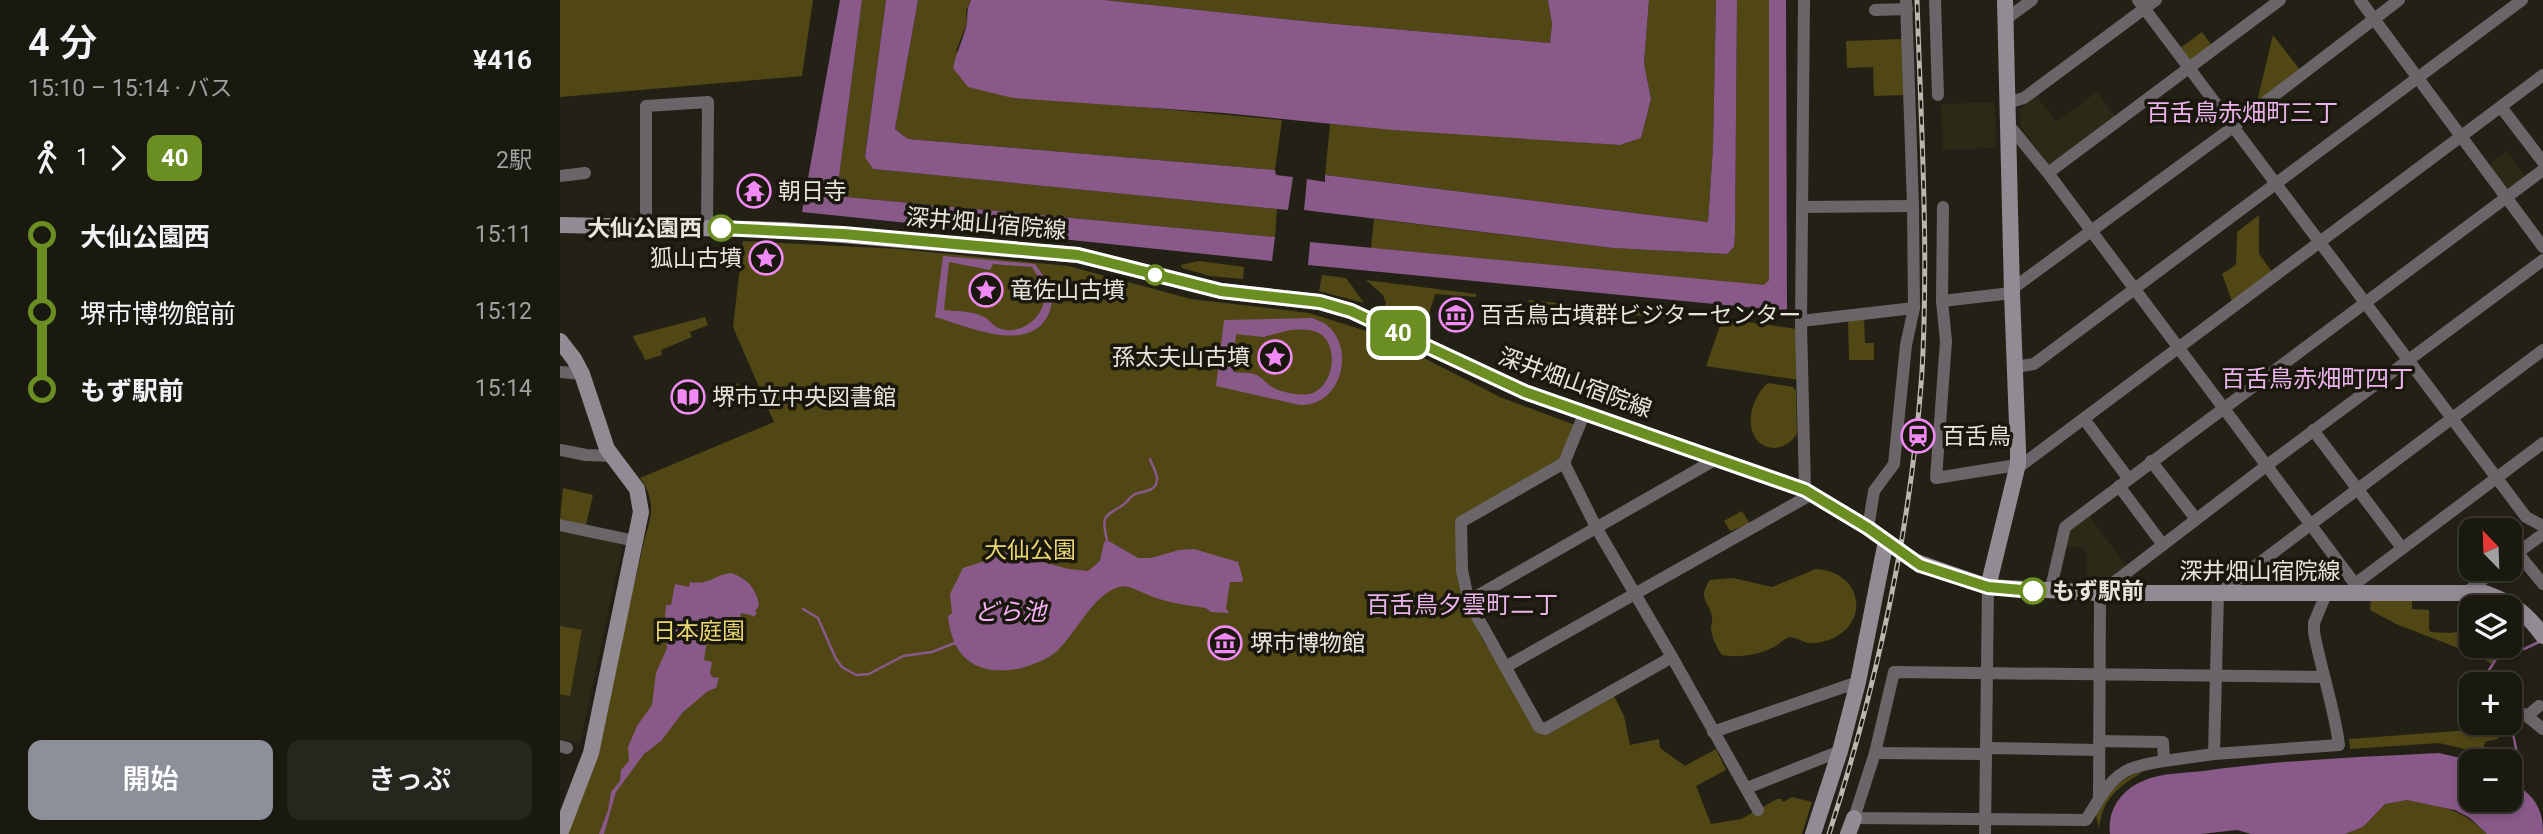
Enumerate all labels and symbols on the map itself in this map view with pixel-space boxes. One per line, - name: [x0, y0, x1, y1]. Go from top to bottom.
- district label: 百舌鳥赤畑町三丁: [2146, 99, 2338, 127]
- temple icon: 朝日寺: [735, 172, 773, 210]
- place label: 朝日寺: [778, 178, 847, 205]
- street label: 深井畑山宿院線: [905, 204, 1067, 244]
- place label: 大仙公園西: [587, 215, 702, 242]
- marker: 大仙公園西: [708, 215, 734, 241]
- place icon: 狐山古墳: [747, 239, 785, 277]
- place label: 狐山古墳: [650, 245, 742, 272]
- unlabelled marker: [1145, 265, 1165, 285]
- place icon: 竜佐山古墳: [967, 271, 1005, 309]
- place label: 竜佐山古墳: [1010, 277, 1125, 304]
- museum icon: 百舌鳥古墳群ビジターセンター: [1437, 296, 1475, 334]
- place label: 百舌鳥古墳群ビジターセンター: [1480, 302, 1802, 329]
- line badge: 40: [1366, 310, 1430, 356]
- place icon: 孫太夫山古墳: [1256, 338, 1294, 376]
- street label: 深井畑山宿院線: [1495, 343, 1655, 423]
- place label: 孫太夫山古墳: [1112, 344, 1250, 371]
- district label: 百舌鳥赤畑町四丁: [2221, 365, 2413, 393]
- library icon: 堺市立中央図書館: [669, 378, 707, 416]
- place label: 堺市立中央図書館: [712, 384, 896, 411]
- station icon: 百舌鳥: [1899, 417, 1937, 455]
- place label: 百舌鳥: [1942, 423, 2011, 450]
- north arrow: [2459, 518, 2522, 581]
- park label: 大仙公園: [984, 537, 1076, 564]
- street label: 深井畑山宿院線: [2180, 558, 2341, 585]
- marker: もず駅前: [2020, 578, 2046, 604]
- place label: もず駅前: [2052, 578, 2144, 605]
- district label: 百舌鳥夕雲町二丁: [1366, 591, 1558, 619]
- water label: どら池: [974, 598, 1048, 626]
- park label: 日本庭園: [653, 618, 745, 645]
- museum icon: 堺市博物館: [1206, 624, 1244, 662]
- place label: 堺市博物館: [1250, 630, 1365, 657]

